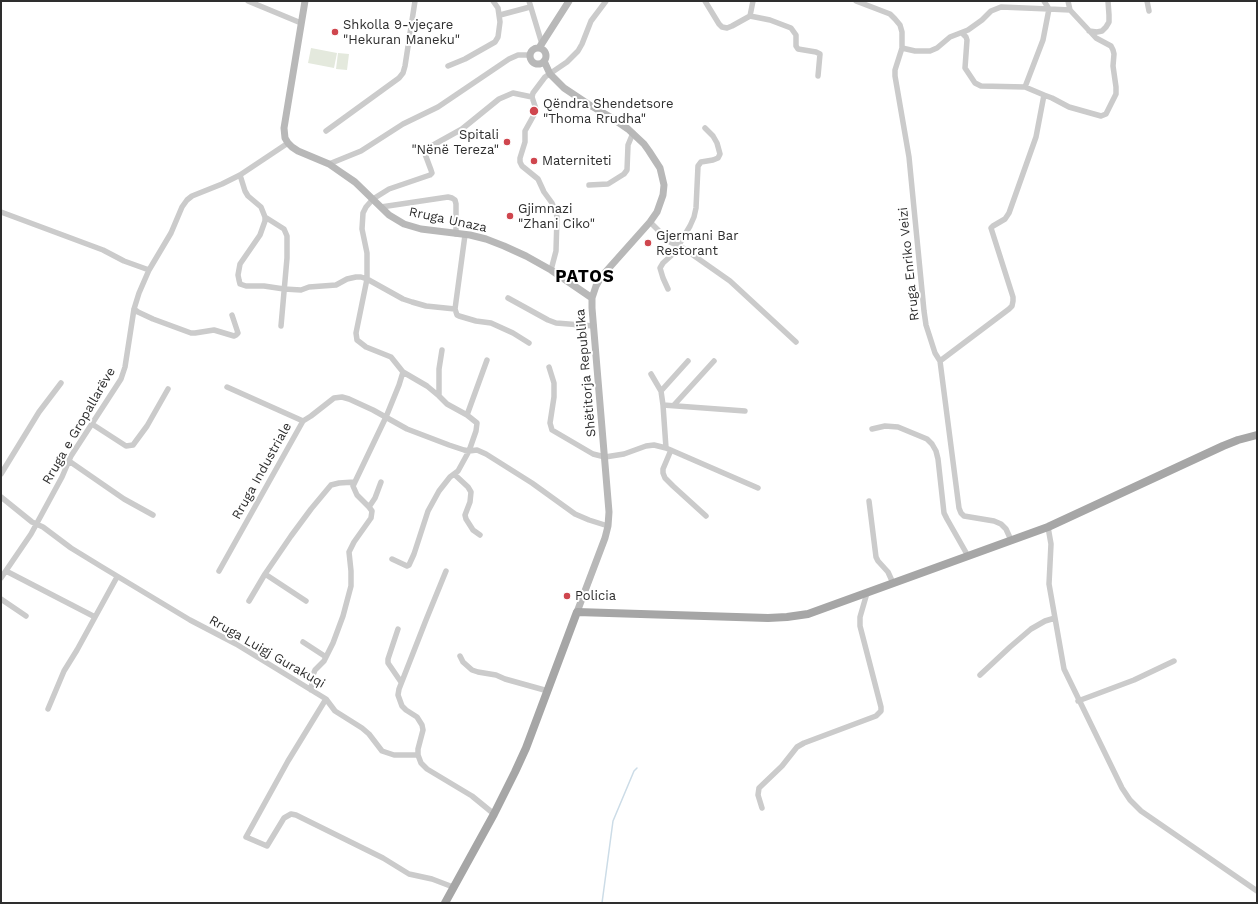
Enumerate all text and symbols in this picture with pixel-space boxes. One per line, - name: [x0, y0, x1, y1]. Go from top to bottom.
- place label: Shkolla 9-vjeçare "Hekuran Maneku": [343, 17, 460, 48]
- marker: Shkolla 9-vjeçare "Hekuran Maneku": [330, 27, 340, 37]
- place label: Qëndra Shendetsore "Thoma Rrudha": [543, 96, 673, 127]
- marker: Qëndra Shendetsore "Thoma Rrudha": [528, 105, 540, 117]
- place label: Spitali "Nënë Tereza": [411, 127, 499, 158]
- marker: Spitali "Nënë Tereza": [502, 137, 512, 147]
- place label: Materniteti: [542, 153, 612, 169]
- marker: Materniteti: [529, 156, 539, 166]
- place label: Gjimnazi "Zhani Ciko": [518, 201, 595, 232]
- street label: Rruga Unaza: [408, 204, 488, 236]
- street label: Rruga Enriko Veizi: [895, 206, 923, 322]
- marker: Gjimnazi "Zhani Ciko": [505, 211, 515, 221]
- place label: Gjermani Bar Restorant: [656, 228, 739, 259]
- marker: Gjermani Bar Restorant: [643, 238, 653, 248]
- district label: PATOS: [555, 267, 615, 287]
- street label: Shëtitorja Republika: [573, 308, 599, 438]
- street label: Rruga e Gropallarëve: [39, 365, 119, 487]
- street label: Rruga Industriale: [229, 420, 295, 522]
- place label: Policia: [575, 588, 616, 604]
- marker: Policia: [562, 591, 572, 601]
- street label: Rruga Luigj Gurakuqi: [206, 612, 328, 692]

